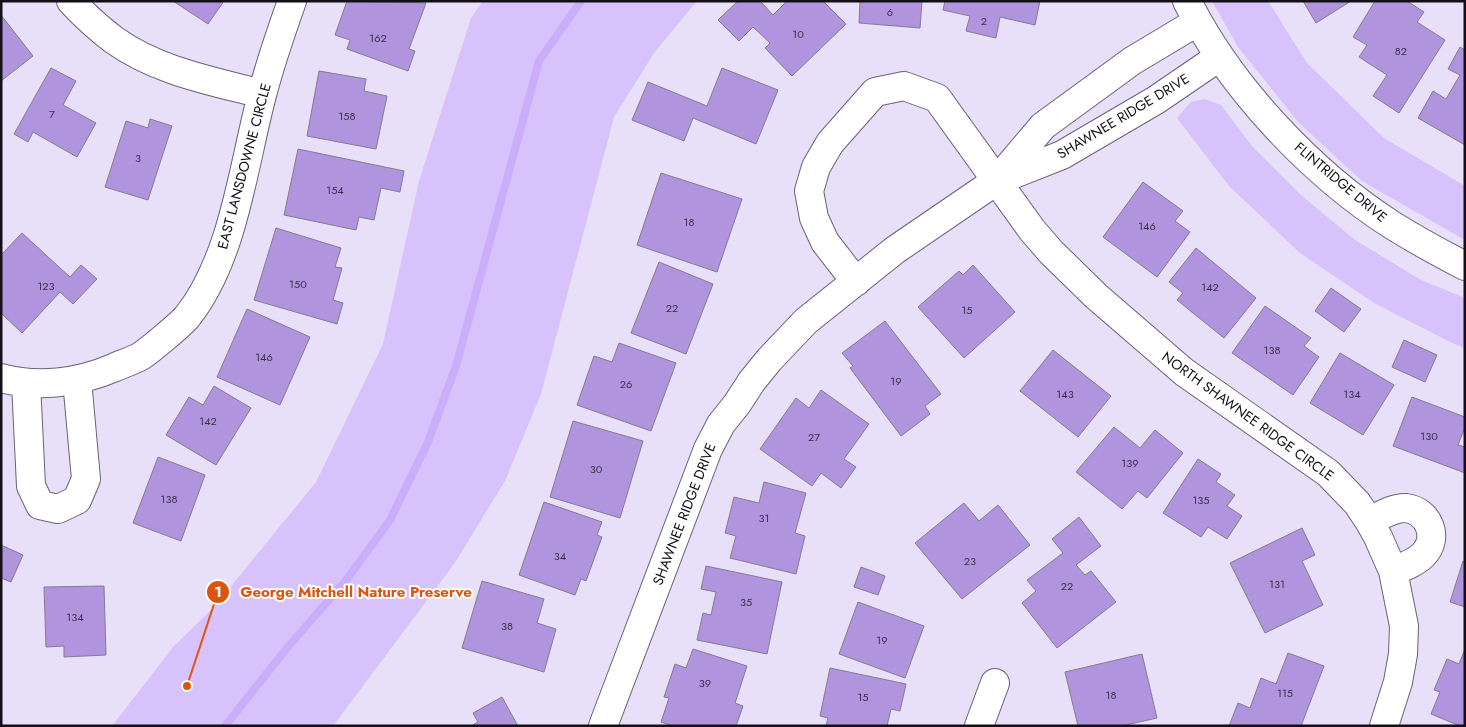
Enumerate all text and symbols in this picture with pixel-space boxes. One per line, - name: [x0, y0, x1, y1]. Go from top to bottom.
- house number: 6: [887, 4, 893, 20]
- house number: 2: [981, 13, 987, 29]
- house number: 10: [792, 26, 804, 42]
- house number: 162: [369, 30, 387, 46]
- house number: 82: [1395, 43, 1407, 59]
- street label: SHAWNEE RIDGE DRIVE: [1053, 69, 1193, 163]
- street label: EAST LANSDOWNE CIRCLE: [212, 81, 276, 251]
- house number: 7: [49, 106, 55, 122]
- house number: 158: [338, 108, 356, 124]
- street label: FLINTRIDGE DRIVE: [1290, 137, 1392, 227]
- house number: 3: [135, 150, 141, 166]
- house number: 154: [326, 182, 344, 198]
- house number: 18: [684, 214, 694, 230]
- house number: 146: [1138, 218, 1156, 234]
- house number: 150: [289, 276, 307, 292]
- house number: 123: [37, 278, 55, 294]
- house number: 142: [1201, 279, 1219, 295]
- house number: 22: [666, 300, 678, 316]
- house number: 15: [961, 302, 973, 318]
- house number: 138: [1264, 342, 1280, 358]
- street label: NORTH SHAWNEE RIDGE CIRCLE: [1158, 347, 1338, 485]
- house number: 146: [255, 349, 273, 365]
- house number: 19: [890, 373, 902, 389]
- house number: 26: [620, 376, 632, 392]
- house number: 143: [1056, 386, 1074, 402]
- house number: 134: [1343, 386, 1361, 402]
- house number: 142: [199, 413, 217, 429]
- house number: 130: [1420, 428, 1438, 444]
- house number: 27: [808, 429, 820, 445]
- street label: SHAWNEE RIDGE DRIVE: [648, 440, 720, 588]
- house number: 139: [1121, 455, 1139, 471]
- house number: 30: [590, 461, 603, 477]
- house number: 138: [161, 491, 177, 507]
- house number: 135: [1192, 492, 1210, 508]
- house number: 31: [759, 510, 769, 526]
- house number: 34: [554, 548, 567, 564]
- house number: 23: [964, 553, 976, 569]
- house number: 131: [1269, 576, 1285, 592]
- callout: George Mitchell Nature Preserve: [206, 577, 482, 607]
- house number: 22: [1061, 578, 1073, 594]
- text: 1: [214, 581, 222, 603]
- text: George Mitchell Nature Preserve: [240, 581, 472, 603]
- house number: 35: [740, 594, 752, 610]
- house number: 134: [66, 609, 84, 625]
- house number: 38: [501, 618, 513, 634]
- house number: 19: [876, 632, 888, 648]
- house number: 39: [699, 675, 711, 691]
- house number: 115: [1277, 685, 1293, 701]
- house number: 18: [1106, 687, 1116, 703]
- house number: 15: [857, 689, 869, 705]

